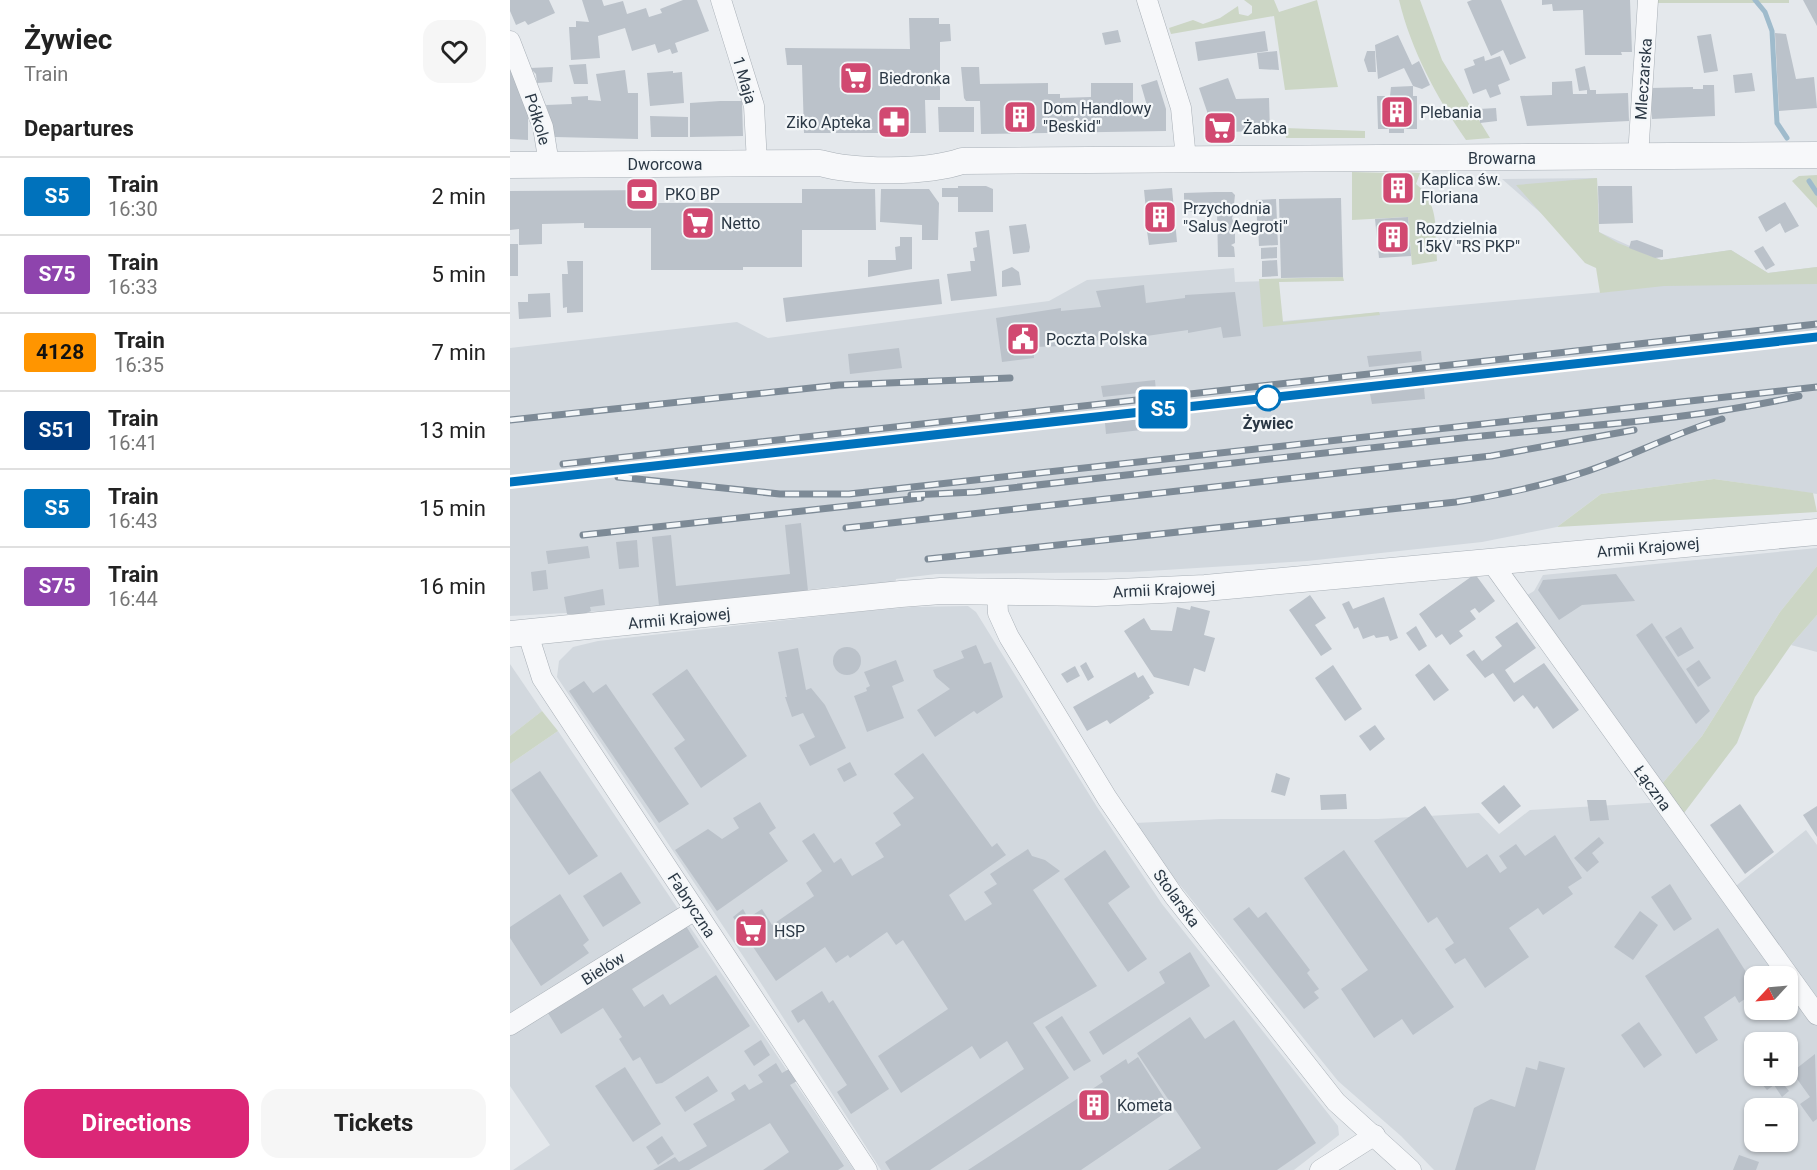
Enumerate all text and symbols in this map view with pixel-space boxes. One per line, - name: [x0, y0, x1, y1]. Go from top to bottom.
- button: heart: [423, 20, 486, 83]
- text: Żywiec: [24, 23, 112, 56]
- street label: Mleczarska: [1631, 38, 1656, 121]
- street label: 1 Maja: [729, 54, 760, 106]
- supermarket icon: Biedronka: [838, 60, 874, 96]
- text: Train: [24, 62, 68, 86]
- place label: Biedronka: [879, 69, 950, 88]
- street label: Półkole: [521, 91, 554, 147]
- building icon: Plebania: [1379, 94, 1415, 130]
- building icon: Dom Handlowy "Beskid": [1002, 99, 1038, 135]
- place label: Dom Handlowy "Beskid": [1043, 99, 1152, 136]
- place label: Plebania: [1420, 103, 1482, 122]
- pharmacy icon: Ziko Apteka: [876, 104, 912, 140]
- supermarket icon: Żabka: [1202, 110, 1238, 146]
- place label: Ziko Apteka: [786, 113, 871, 132]
- text: Departures: [24, 116, 134, 141]
- place label: Żabka: [1243, 119, 1287, 138]
- street label: Browarna: [1468, 149, 1536, 168]
- street label: Dworcowa: [627, 155, 703, 174]
- building icon: Kaplica św. Floriana: [1380, 170, 1416, 206]
- place label: Kaplica św. Floriana: [1421, 170, 1501, 207]
- text: Train: [108, 172, 159, 197]
- bank icon: PKO BP: [624, 176, 660, 212]
- text: S5: [45, 184, 69, 208]
- text: 2 min: [431, 184, 486, 209]
- place label: PKO BP: [665, 185, 720, 204]
- text: 16:30: [108, 197, 158, 221]
- building icon: Przychodnia "Salus Aegroti": [1142, 199, 1178, 235]
- place label: Przychodnia "Salus Aegroti": [1183, 199, 1288, 236]
- supermarket icon: Netto: [680, 205, 716, 241]
- place label: Netto: [721, 214, 760, 233]
- building icon: Rozdzielnia 15kV "RS PKP": [1375, 219, 1411, 255]
- place label: Rozdzielnia 15kV "RS PKP": [1416, 219, 1520, 256]
- text: Train: [108, 250, 159, 275]
- text: S75: [38, 262, 76, 286]
- text: 5 min: [431, 262, 486, 287]
- text: 16:33: [108, 275, 158, 299]
- public building icon: Poczta Polska: [1005, 321, 1041, 357]
- text: Train: [114, 328, 165, 353]
- place label: Poczta Polska: [1046, 330, 1147, 349]
- text: 4128: [36, 340, 84, 364]
- text: 7 min: [431, 340, 486, 365]
- text: 16:35: [114, 353, 164, 377]
- marker: Żywiec: [1255, 385, 1281, 411]
- line badge: S5: [1136, 390, 1190, 428]
- text: S5: [1151, 397, 1175, 421]
- text: Train: [108, 406, 159, 431]
- place label: Żywiec: [1243, 414, 1293, 433]
- text: S51: [38, 418, 76, 442]
- text: 13 min: [419, 418, 486, 443]
- text: 16:41: [108, 431, 158, 455]
- text: Train: [108, 484, 159, 509]
- text: S5: [45, 496, 69, 520]
- text: 15 min: [419, 496, 486, 521]
- text: 16:43: [108, 509, 158, 533]
- street label: Armii Krajowej: [1596, 534, 1700, 561]
- text: Train: [108, 562, 159, 587]
- text: S75: [38, 574, 76, 598]
- text: 16 min: [419, 574, 486, 599]
- street label: Armii Krajowej: [1112, 577, 1216, 602]
- text: 16:44: [108, 587, 158, 611]
- street label: Armii Krajowej: [627, 604, 731, 633]
- street label: Łączna: [1630, 762, 1675, 815]
- street label: Stolarska: [1149, 866, 1204, 931]
- street label: Fabryczna: [664, 869, 719, 941]
- supermarket icon: HSP: [733, 913, 769, 949]
- place label: HSP: [774, 922, 805, 941]
- street label: Bielów: [578, 948, 628, 989]
- north arrow: [1744, 966, 1798, 1020]
- map controls: [1744, 966, 1798, 1152]
- button: +: [1744, 1032, 1798, 1086]
- building icon: Kometa: [1076, 1087, 1112, 1123]
- button: Directions: [24, 1089, 249, 1158]
- button: Tickets: [261, 1089, 486, 1158]
- place label: Kometa: [1117, 1096, 1172, 1115]
- button: −: [1744, 1098, 1798, 1152]

